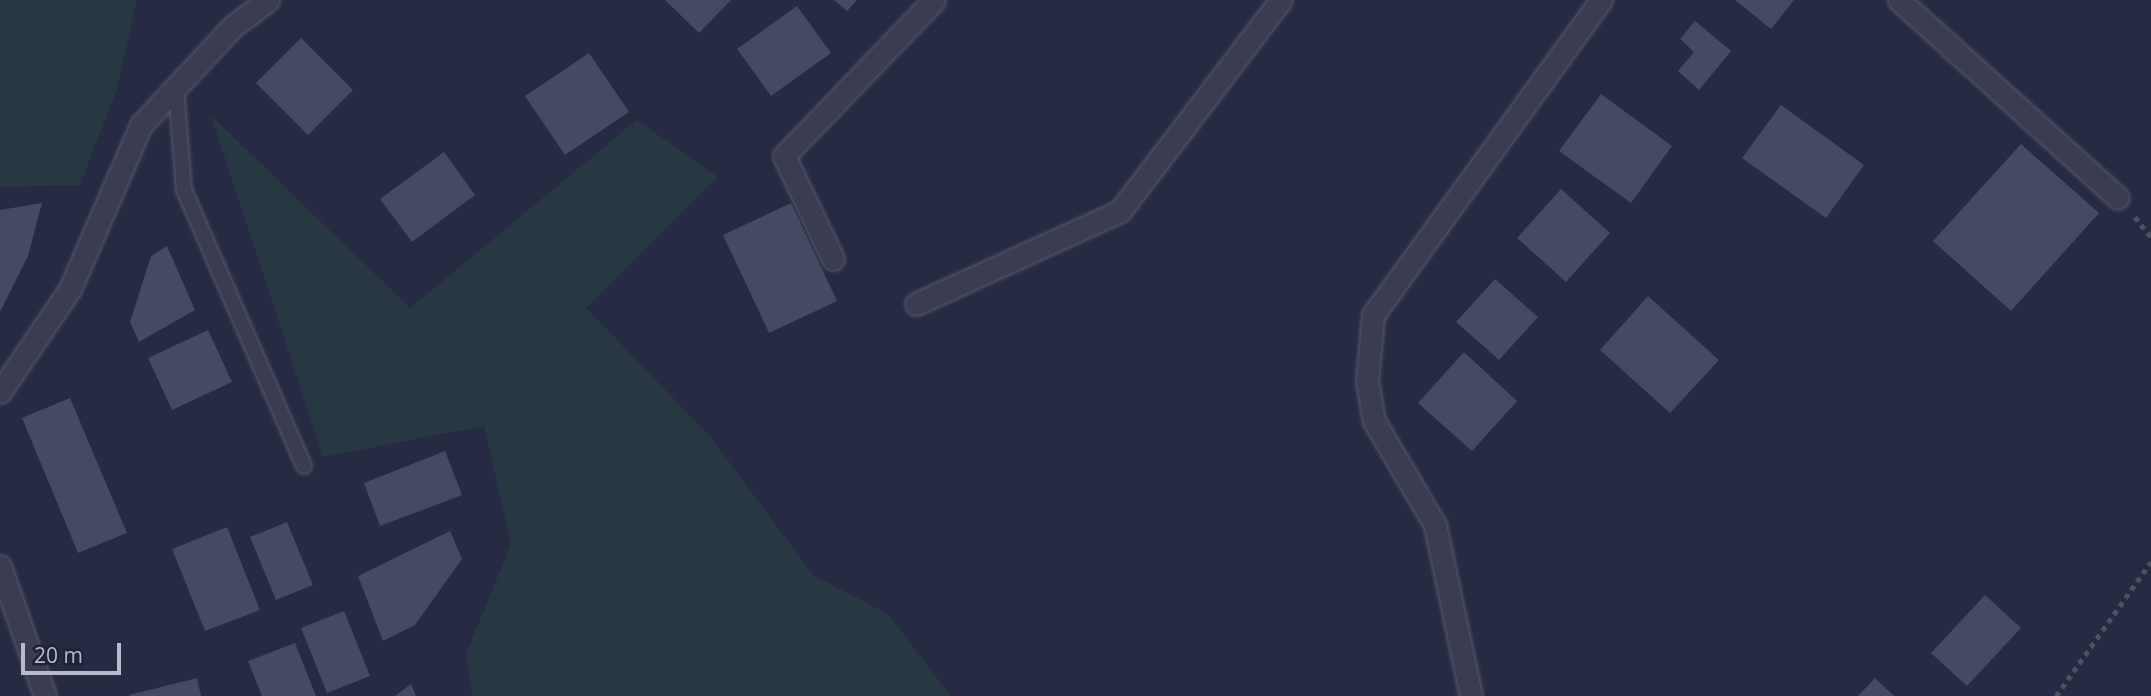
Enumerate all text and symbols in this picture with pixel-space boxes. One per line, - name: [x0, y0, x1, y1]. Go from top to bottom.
- scale bar: [24, 630, 124, 674]
- text: 20 m: [34, 641, 83, 669]

